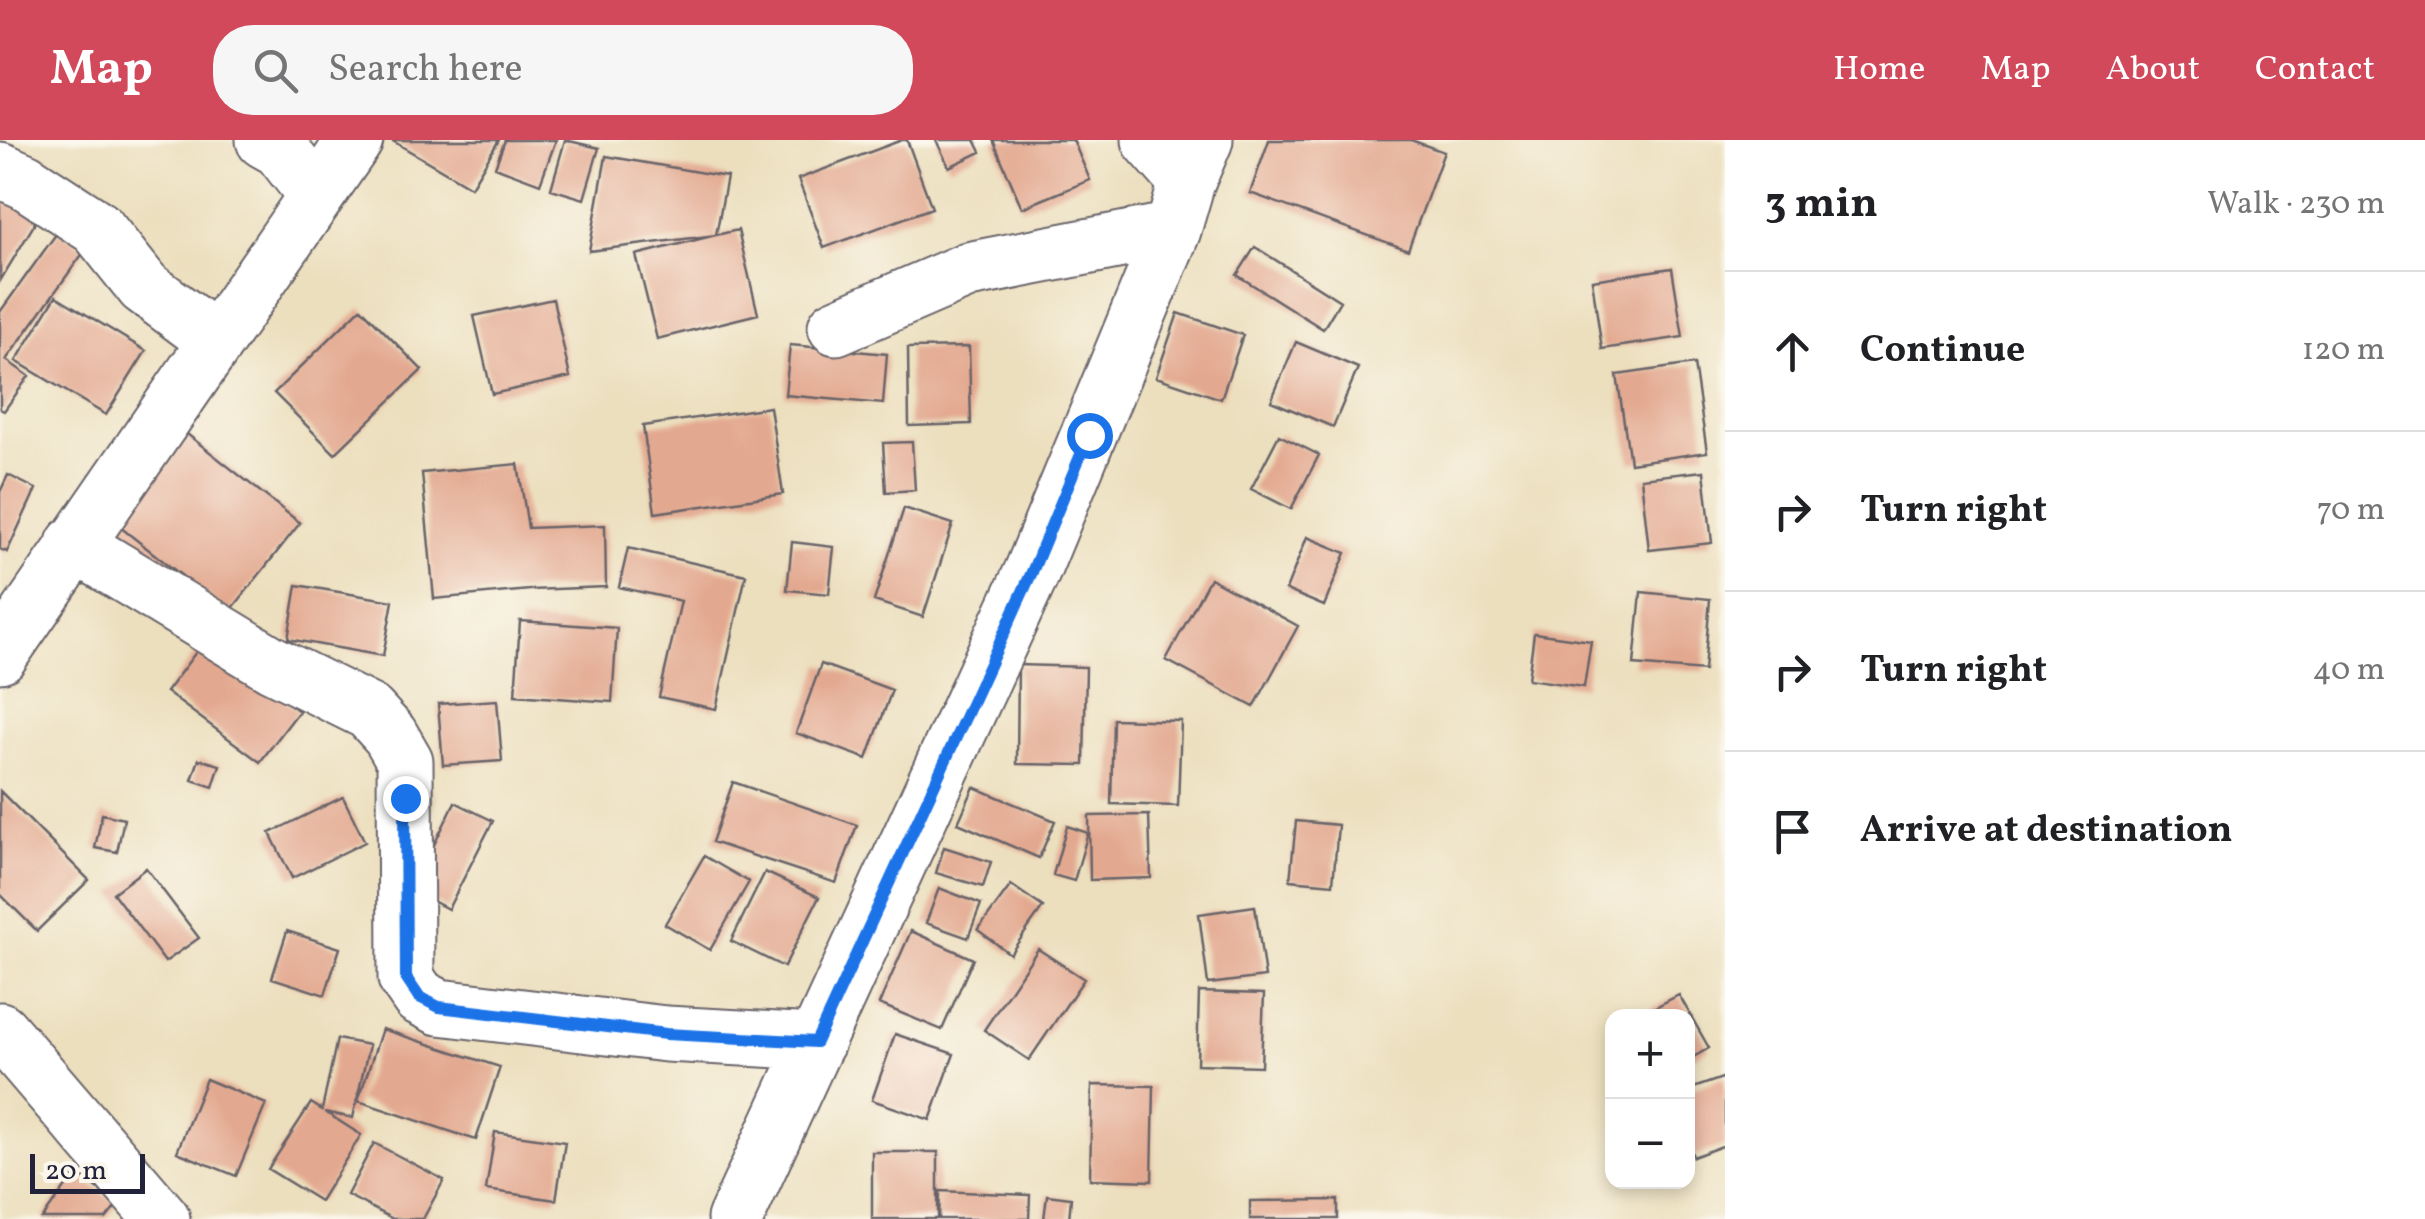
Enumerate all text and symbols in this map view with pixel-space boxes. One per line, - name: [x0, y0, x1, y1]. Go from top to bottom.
- search box: [213, 25, 913, 115]
- text: Map: [50, 37, 153, 104]
- icon: search: [248, 43, 303, 98]
- text: Search here: [328, 44, 523, 97]
- text: Home: [1833, 46, 1925, 94]
- text: Map: [1980, 46, 2051, 94]
- text: About: [2106, 46, 2200, 94]
- text: Contact: [2255, 46, 2375, 94]
- text: 3 min: [1765, 176, 1878, 235]
- text: Walk · 230 m: [2207, 183, 2385, 227]
- icon: ahead: [1765, 324, 1820, 379]
- text: Continue: [1860, 325, 2025, 378]
- text: 120 m: [2302, 329, 2385, 373]
- route start: [1067, 413, 1113, 459]
- icon: right: [1765, 484, 1820, 539]
- text: Turn right: [1860, 485, 2047, 538]
- text: 70 m: [2317, 489, 2385, 533]
- icon: right: [1765, 644, 1820, 699]
- text: Turn right: [1860, 645, 2047, 698]
- text: 40 m: [2313, 649, 2385, 693]
- route end: [383, 776, 429, 822]
- icon: arrive: [1765, 804, 1820, 859]
- text: Arrive at destination: [1860, 805, 2233, 858]
- map controls: [1605, 1009, 1695, 1189]
- button: +: [1605, 1009, 1695, 1099]
- button: −: [1605, 1099, 1695, 1189]
- scale bar: [30, 1149, 145, 1194]
- text: 20 m: [45, 1152, 107, 1191]

